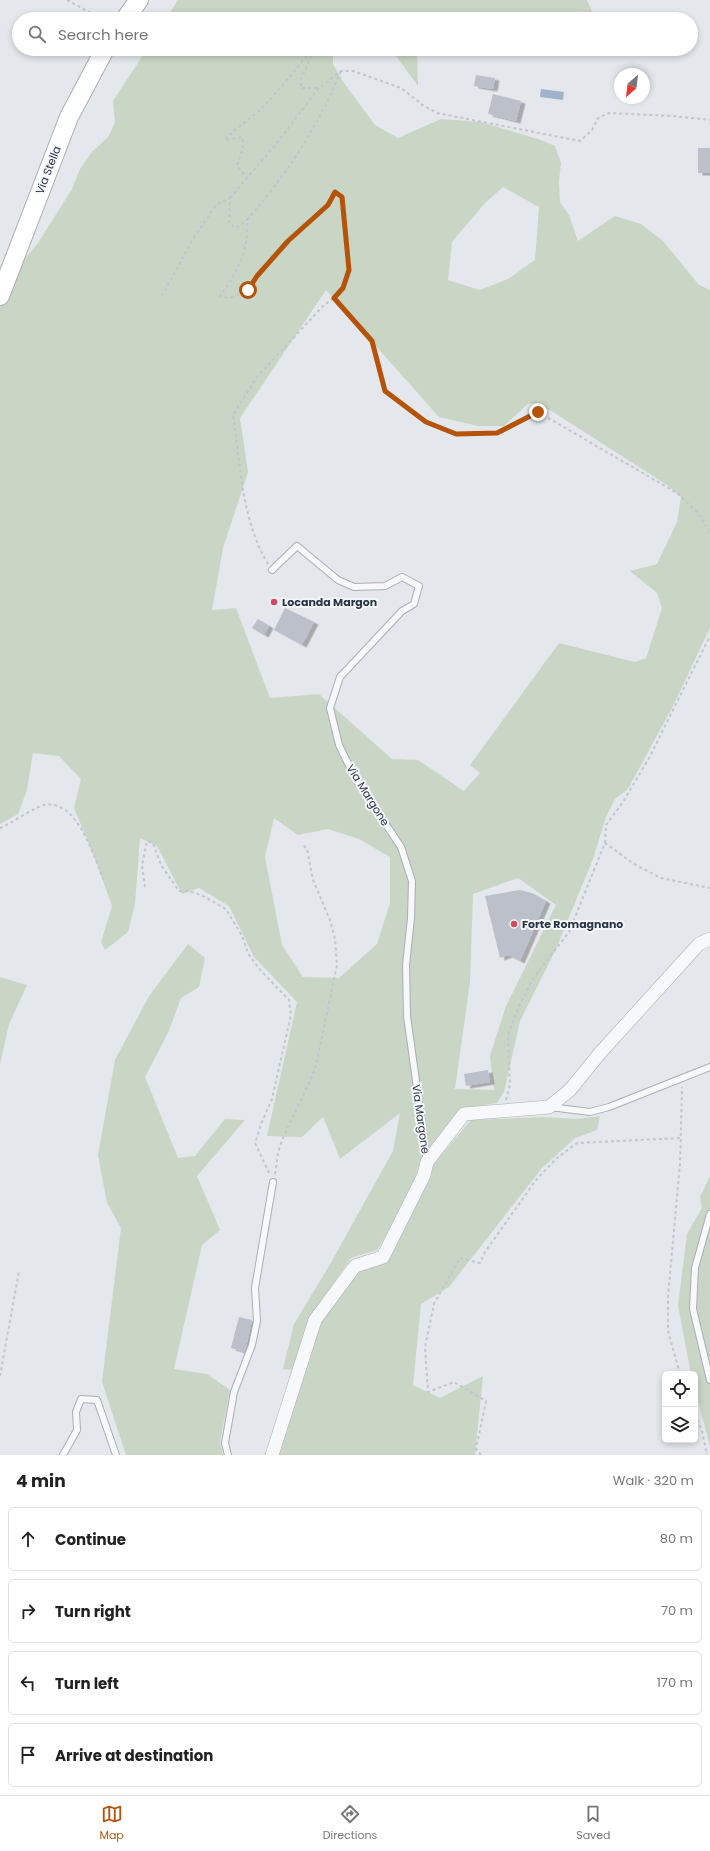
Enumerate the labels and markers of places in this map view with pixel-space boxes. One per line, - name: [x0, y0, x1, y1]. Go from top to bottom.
- place label: Locanda Margon: [282, 594, 377, 610]
- marker: Locanda Margon: [269, 597, 279, 607]
- place label: Forte Romagnano: [522, 916, 623, 932]
- marker: Forte Romagnano: [509, 919, 519, 929]

